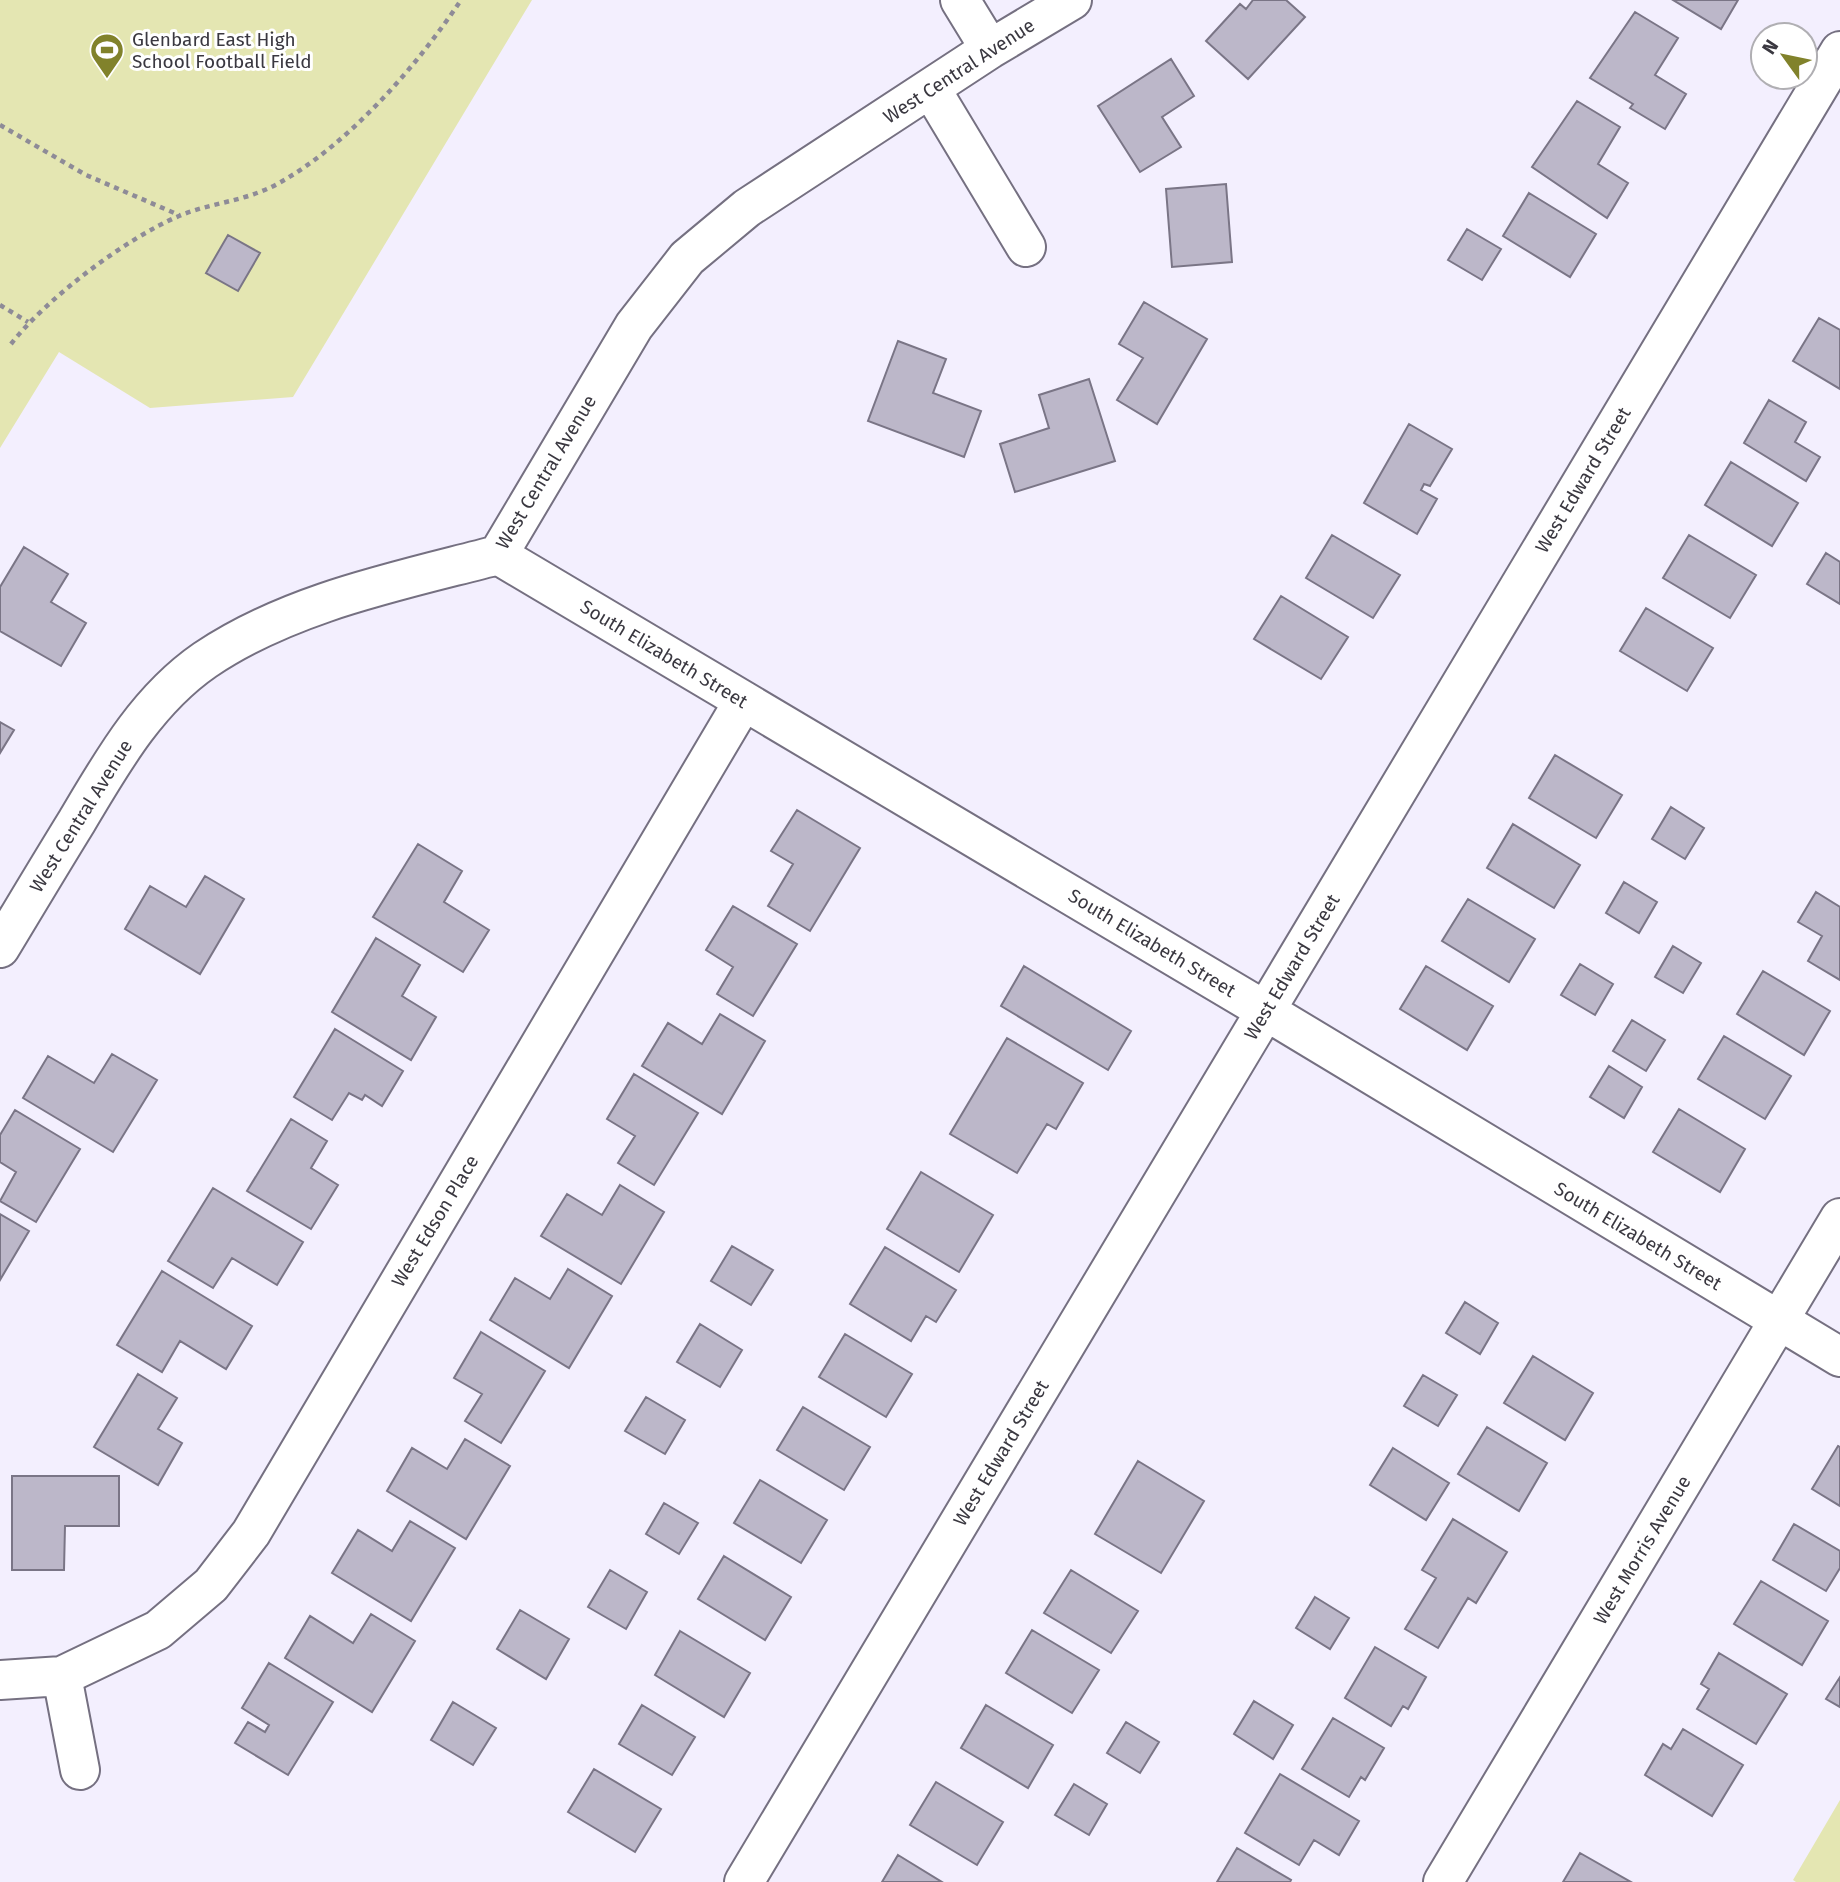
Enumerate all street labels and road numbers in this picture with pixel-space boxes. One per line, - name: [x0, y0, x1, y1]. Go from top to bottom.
- street label: West Central Avenue: [879, 14, 1039, 128]
- street label: West Central Avenue: [491, 391, 601, 553]
- street label: West Edward Street: [1530, 403, 1636, 557]
- street label: South Elizabeth Street: [576, 595, 752, 713]
- street label: West Central Avenue: [25, 735, 137, 897]
- street label: South Elizabeth Street: [1064, 884, 1240, 1002]
- street label: West Edward Street: [1239, 890, 1345, 1044]
- street label: West Edson Place: [387, 1151, 483, 1291]
- street label: South Elizabeth Street: [1550, 1177, 1726, 1295]
- street label: West Edward Street: [948, 1376, 1054, 1530]
- street label: West Morris Avenue: [1588, 1471, 1696, 1629]

